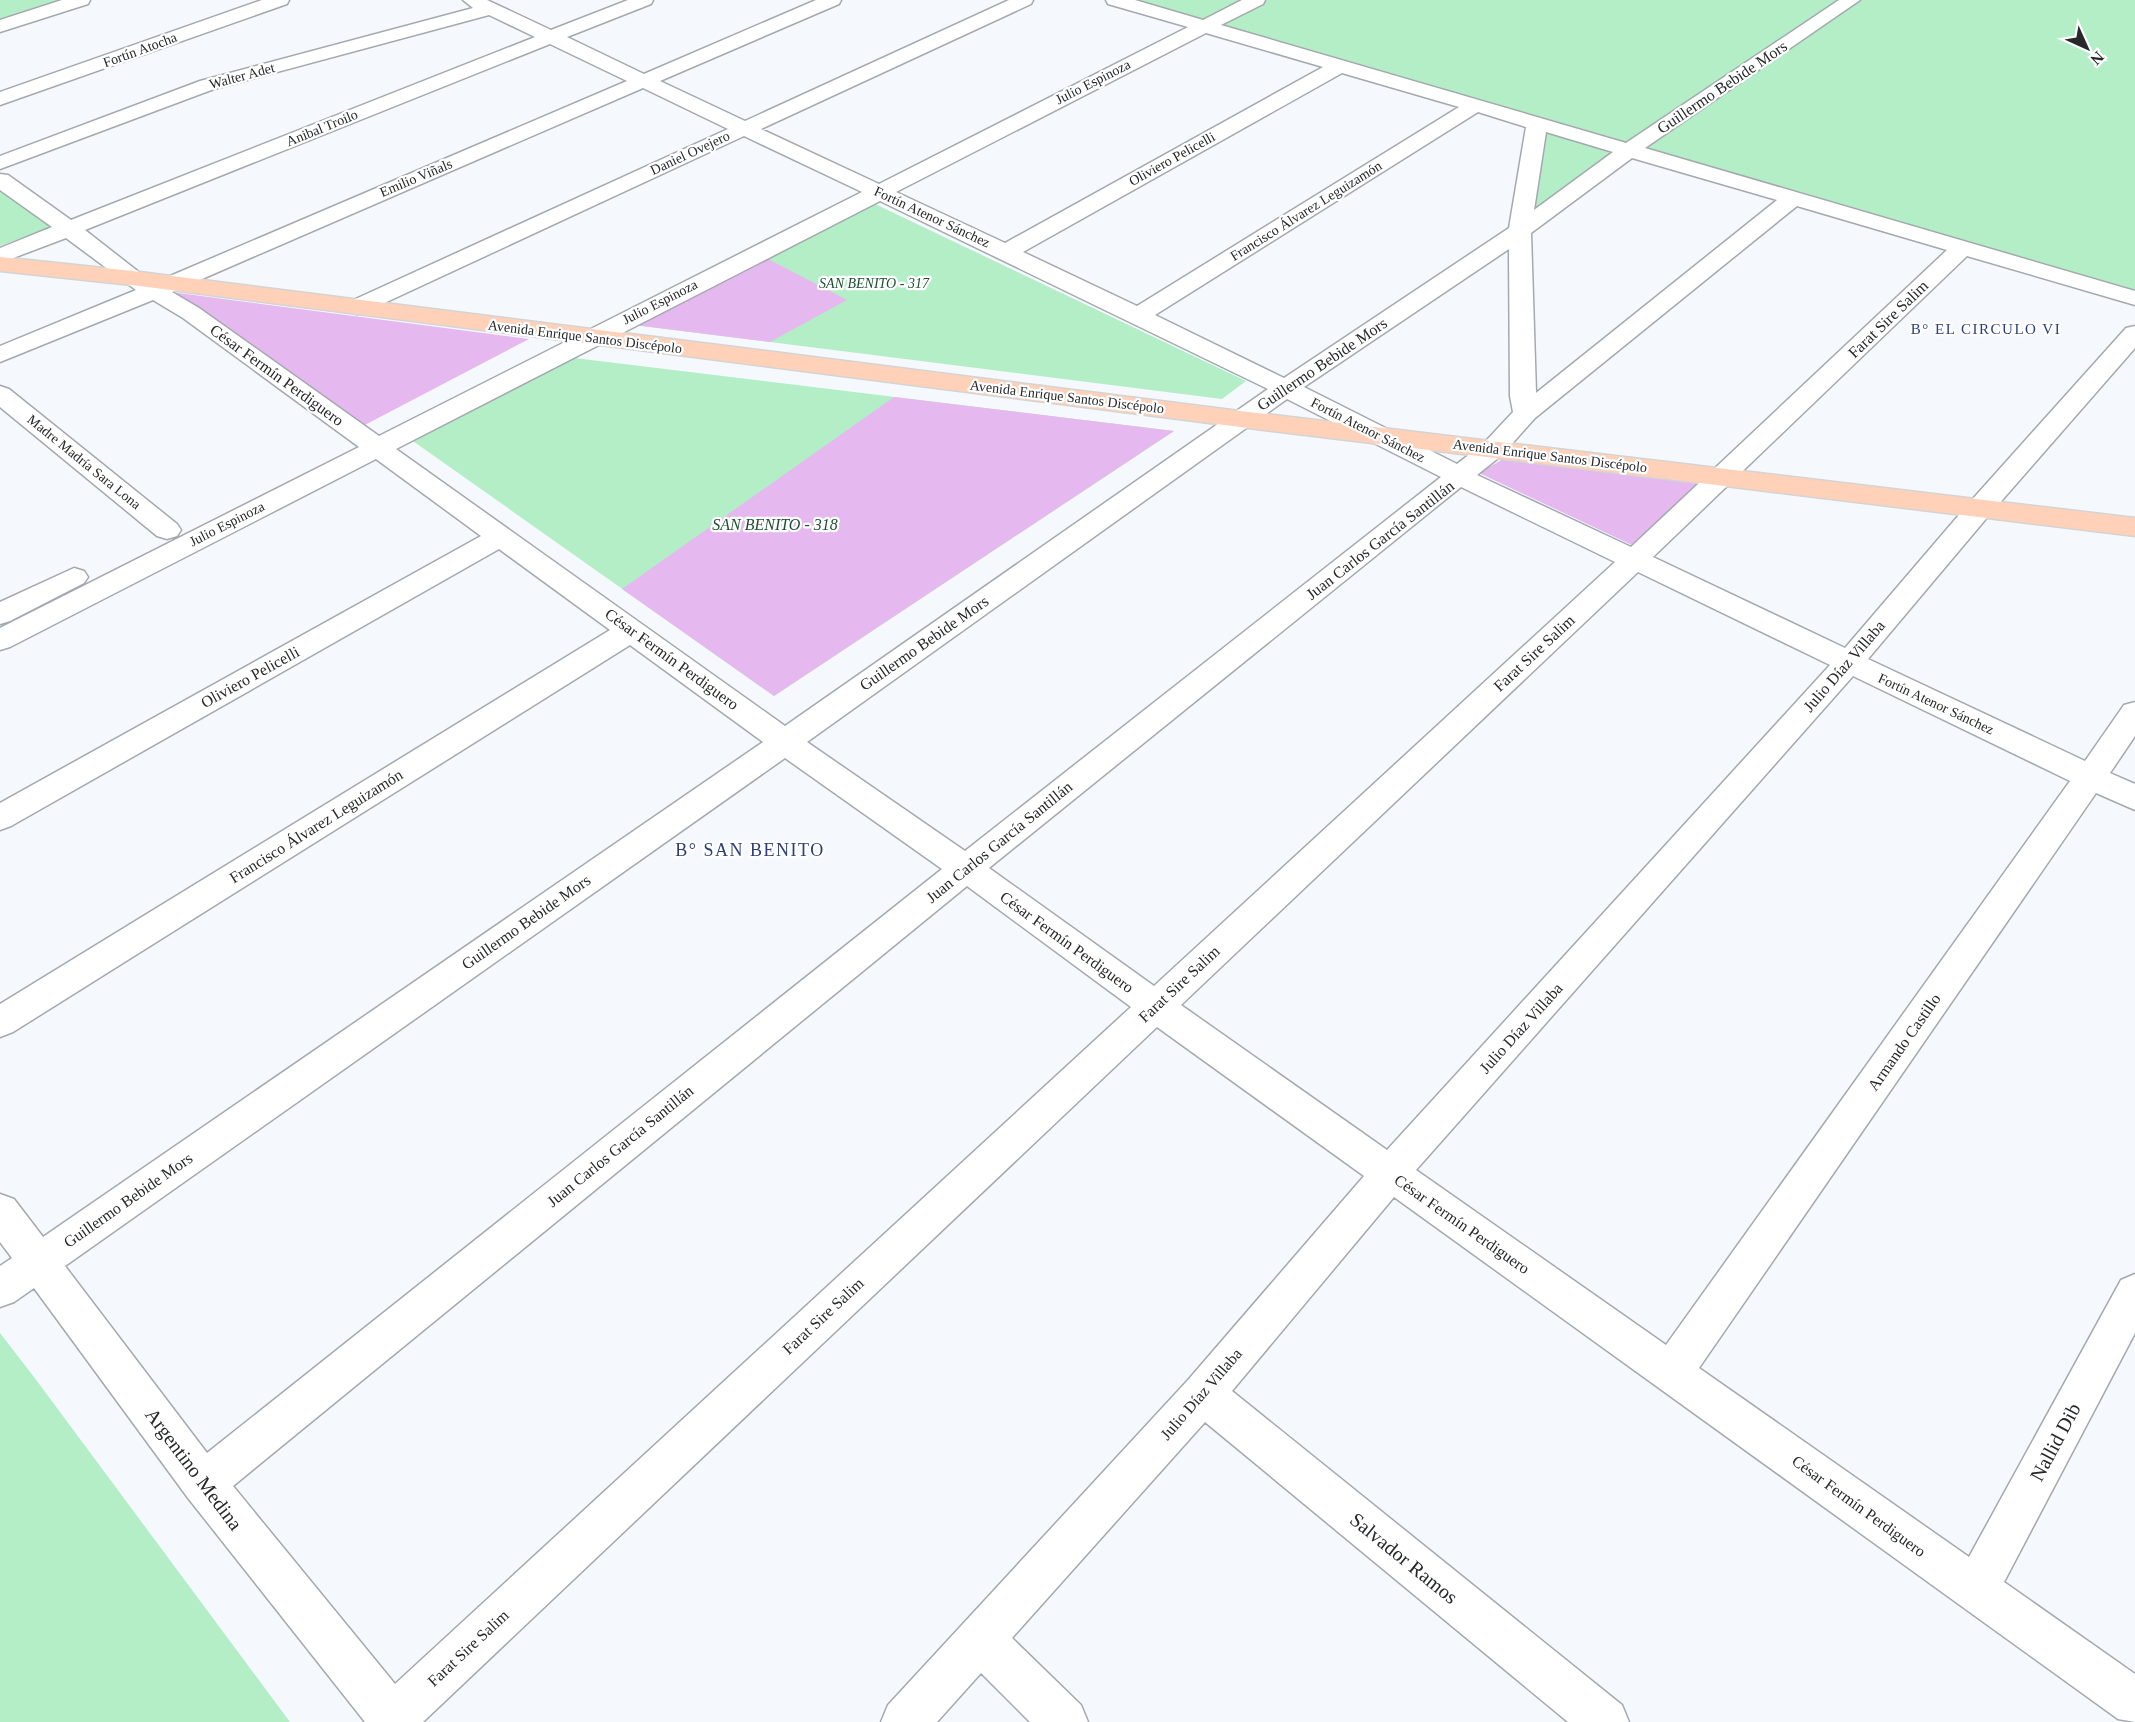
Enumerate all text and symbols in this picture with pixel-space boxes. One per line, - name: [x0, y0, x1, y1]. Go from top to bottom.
- north arrow: [2057, 18, 2117, 78]
- street label: Fortín Atocha: [101, 29, 180, 70]
- street label: Guillermo Bebide Mors: [1654, 37, 1790, 137]
- text: N: [2087, 48, 2107, 69]
- street label: Julio Espinoza: [1053, 56, 1134, 107]
- street label: Walter Adet: [208, 60, 276, 92]
- street label: Anibal Troilo: [284, 107, 360, 149]
- street label: Daniel Ovejero: [648, 128, 732, 178]
- street label: Oliviero Pelicelli: [1126, 129, 1218, 189]
- street label: Emilio Viñals: [378, 156, 454, 200]
- street label: Francisco Álvarez Leguizamón: [1227, 157, 1384, 264]
- street label: Fortín Atenor Sánchez: [872, 184, 992, 250]
- street label: Julio Espinoza: [620, 276, 701, 327]
- park label: SAN BENITO - 317: [819, 276, 930, 291]
- street label: Farat Sire Salim: [1845, 276, 1932, 361]
- street label: Guillermo Bebide Mors: [1254, 314, 1390, 414]
- street label: Avenida Enrique Santos Discépolo: [487, 318, 683, 356]
- street label: César Fermín Perdiguero: [206, 321, 347, 430]
- district label: B° EL CIRCULO VI: [1911, 321, 2061, 337]
- street label: Avenida Enrique Santos Discépolo: [969, 378, 1165, 416]
- street label: Fortín Atenor Sánchez: [1308, 395, 1428, 465]
- street label: Madre Madría Sara Lona: [24, 412, 144, 513]
- street label: Avenida Enrique Santos Discépolo: [1452, 437, 1648, 475]
- street label: Juan Carlos García Santillán: [1303, 477, 1457, 603]
- street label: Julio Espinoza: [187, 498, 268, 549]
- park label: SAN BENITO - 318: [712, 516, 838, 533]
- street label: Guillermo Bebide Mors: [857, 592, 991, 694]
- street label: César Fermín Perdiguero: [601, 605, 742, 714]
- street label: Farat Sire Salim: [1490, 611, 1578, 695]
- street label: Julio Díaz Villaba: [1800, 617, 1888, 715]
- street label: Oliviero Pelicelli: [198, 643, 303, 711]
- street label: Fortín Atenor Sánchez: [1876, 671, 1996, 737]
- street label: Francisco Álvarez Leguizamón: [226, 765, 406, 887]
- street label: Juan Carlos García Santillán: [923, 778, 1075, 906]
- district label: B° SAN BENITO: [675, 840, 825, 860]
- street label: Guillermo Bebide Mors: [459, 871, 593, 973]
- street label: César Fermín Perdiguero: [996, 888, 1137, 997]
- street label: Farat Sire Salim: [1135, 942, 1223, 1026]
- street label: Julio Díaz Villaba: [1476, 980, 1566, 1076]
- street label: Armando Castillo: [1864, 990, 1944, 1094]
- street label: Juan Carlos García Santillán: [544, 1082, 696, 1210]
- street label: Guillermo Bebide Mors: [61, 1149, 195, 1251]
- street label: César Fermín Perdiguero: [1391, 1171, 1533, 1278]
- street label: Farat Sire Salim: [779, 1274, 867, 1358]
- street label: Julio Díaz Villaba: [1157, 1345, 1245, 1443]
- street label: Nallid Dib: [2025, 1399, 2085, 1485]
- street label: Argentino Medina: [140, 1404, 247, 1535]
- street label: César Fermín Perdiguero: [1788, 1452, 1929, 1561]
- street label: Salvador Ramos: [1346, 1508, 1462, 1608]
- street label: Farat Sire Salim: [424, 1606, 512, 1690]

